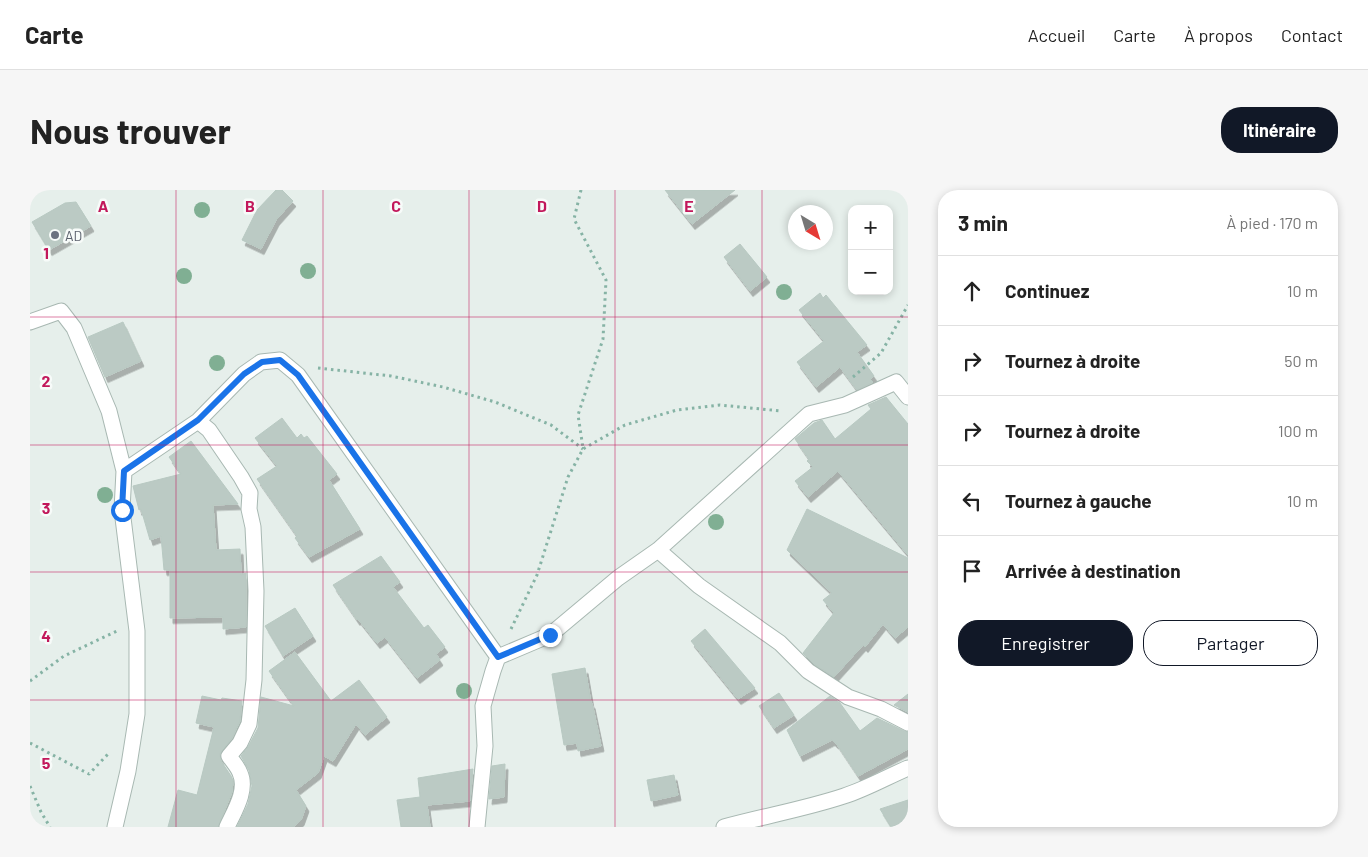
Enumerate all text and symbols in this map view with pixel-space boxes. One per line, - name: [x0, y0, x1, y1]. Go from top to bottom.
- text: Carte: [25, 20, 84, 49]
- text: Accueil: [1028, 24, 1085, 46]
- text: Carte: [1113, 24, 1156, 46]
- text: À propos: [1184, 24, 1253, 46]
- text: Contact: [1281, 24, 1343, 46]
- button: Itinéraire: [1221, 107, 1338, 153]
- text: Nous trouver: [30, 109, 231, 151]
- text: A: [98, 196, 109, 215]
- text: B: [245, 196, 255, 215]
- text: C: [391, 196, 401, 215]
- text: D: [537, 196, 547, 215]
- text: E: [684, 196, 694, 215]
- north arrow: [788, 205, 833, 250]
- map controls: [848, 205, 893, 295]
- button: +: [848, 205, 893, 250]
- text: 3 min: [958, 210, 1008, 235]
- text: À pied · 170 m: [1227, 213, 1318, 232]
- place label: AD: [65, 227, 82, 244]
- marker: AD: [49, 229, 61, 241]
- text: 1: [43, 243, 49, 262]
- button: −: [848, 250, 893, 295]
- icon: ahead: [958, 277, 986, 305]
- text: Continuez: [1005, 279, 1089, 302]
- text: 10 m: [1287, 281, 1318, 300]
- icon: right: [958, 347, 986, 375]
- text: Tournez à droite: [1005, 349, 1141, 372]
- text: 50 m: [1284, 351, 1318, 370]
- text: 2: [42, 371, 51, 390]
- icon: right: [958, 417, 986, 445]
- text: Tournez à droite: [1005, 419, 1141, 442]
- text: 100 m: [1278, 421, 1318, 440]
- icon: left: [958, 487, 986, 515]
- text: Tournez à gauche: [1005, 489, 1152, 512]
- text: 10 m: [1287, 491, 1318, 510]
- text: 3: [42, 498, 50, 517]
- route start: [111, 499, 134, 522]
- icon: arrive: [958, 557, 986, 585]
- text: Arrivée à destination: [1005, 559, 1181, 582]
- button: Enregistrer: [958, 620, 1133, 666]
- button: Partager: [1143, 620, 1318, 666]
- route end: [539, 624, 562, 647]
- text: 4: [41, 626, 51, 645]
- text: 5: [42, 753, 51, 772]

